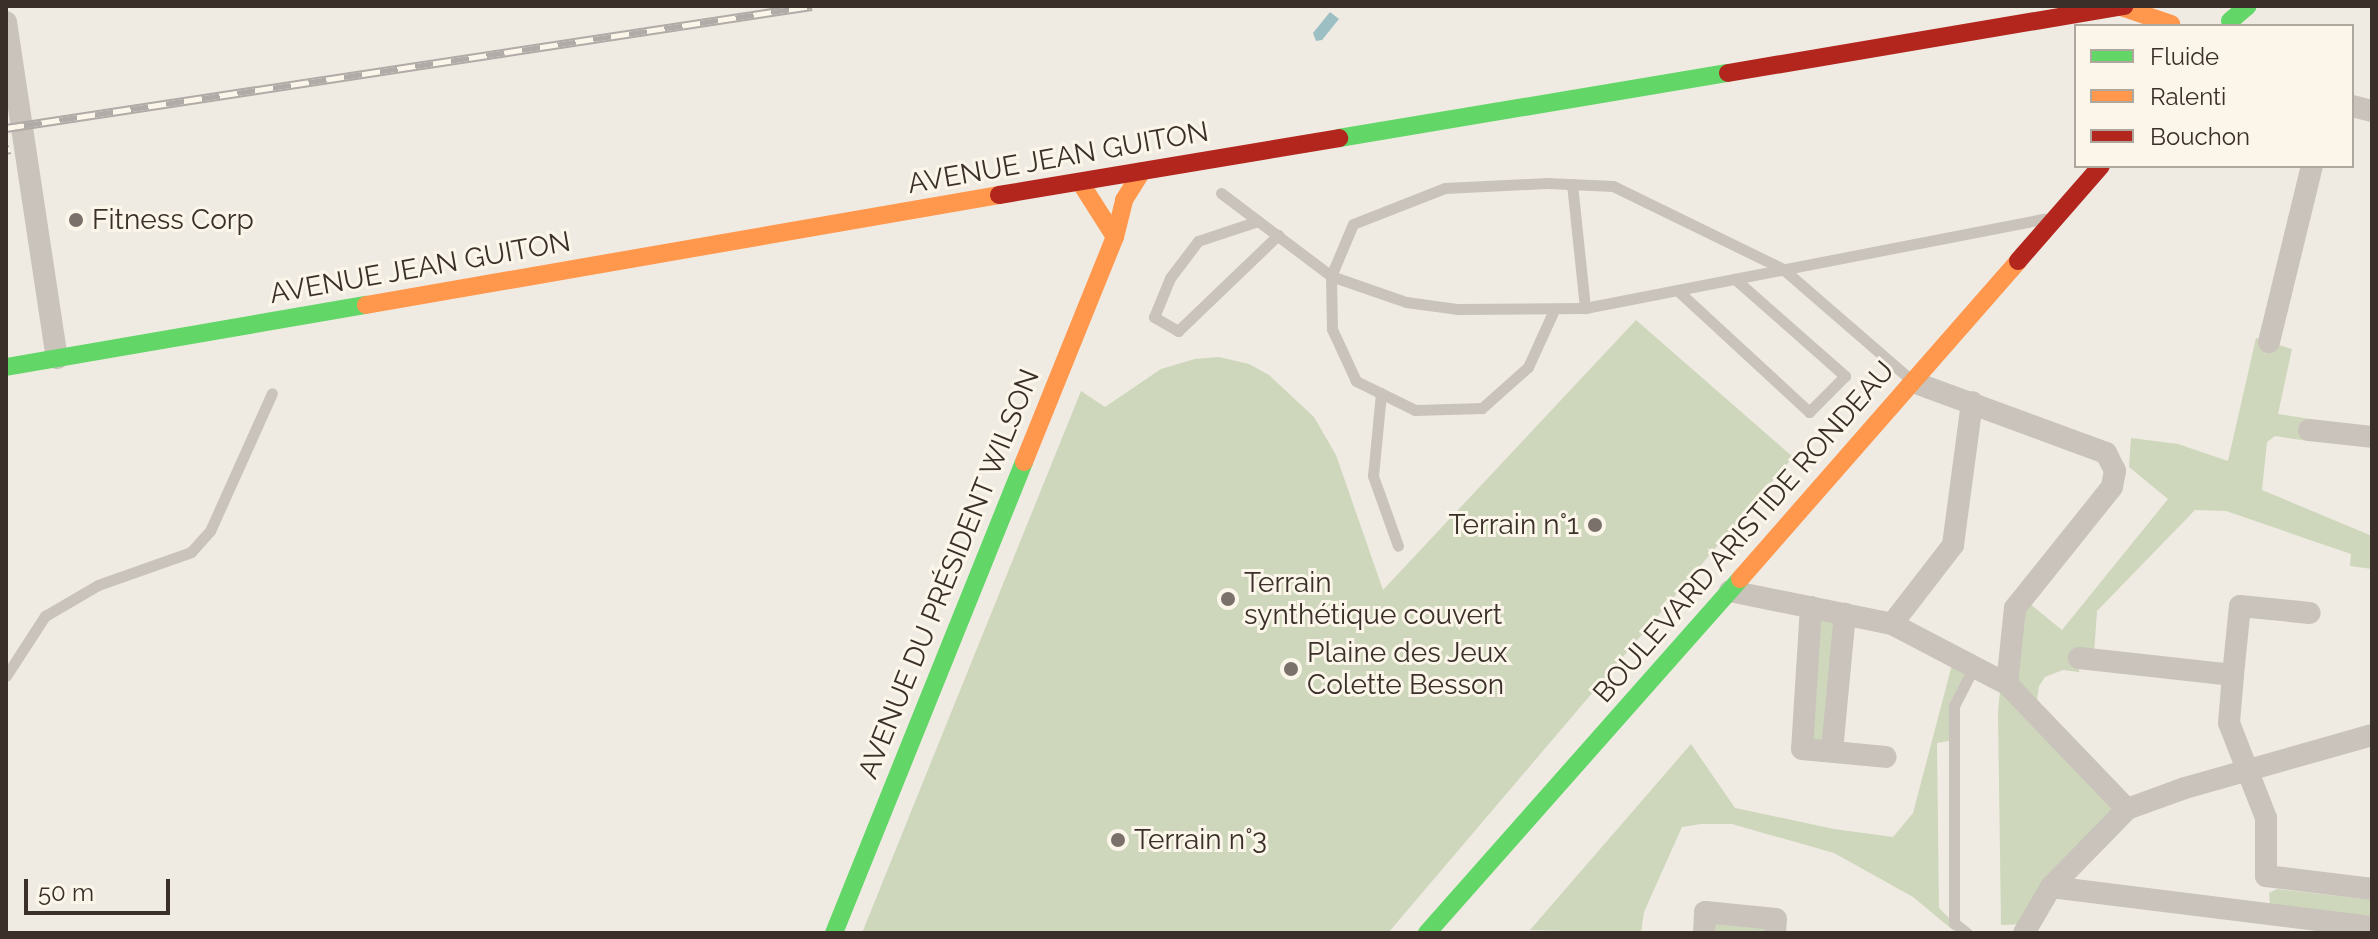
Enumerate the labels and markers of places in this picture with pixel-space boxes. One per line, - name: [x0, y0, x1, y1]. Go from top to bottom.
- place label: Fitness Corp: [92, 203, 254, 237]
- marker: Fitness Corp: [67, 211, 85, 229]
- place label: Terrain n°1: [1449, 508, 1579, 542]
- marker: Terrain n°1: [1586, 516, 1604, 534]
- place label: Terrain synthétique couvert: [1244, 566, 1502, 632]
- marker: Terrain synthétique couvert: [1219, 590, 1237, 608]
- place label: Plaine des Jeux Colette Besson: [1307, 636, 1508, 702]
- marker: Plaine des Jeux Colette Besson: [1282, 660, 1300, 678]
- place label: Terrain n°3: [1134, 823, 1267, 857]
- marker: Terrain n°3: [1109, 831, 1127, 849]

